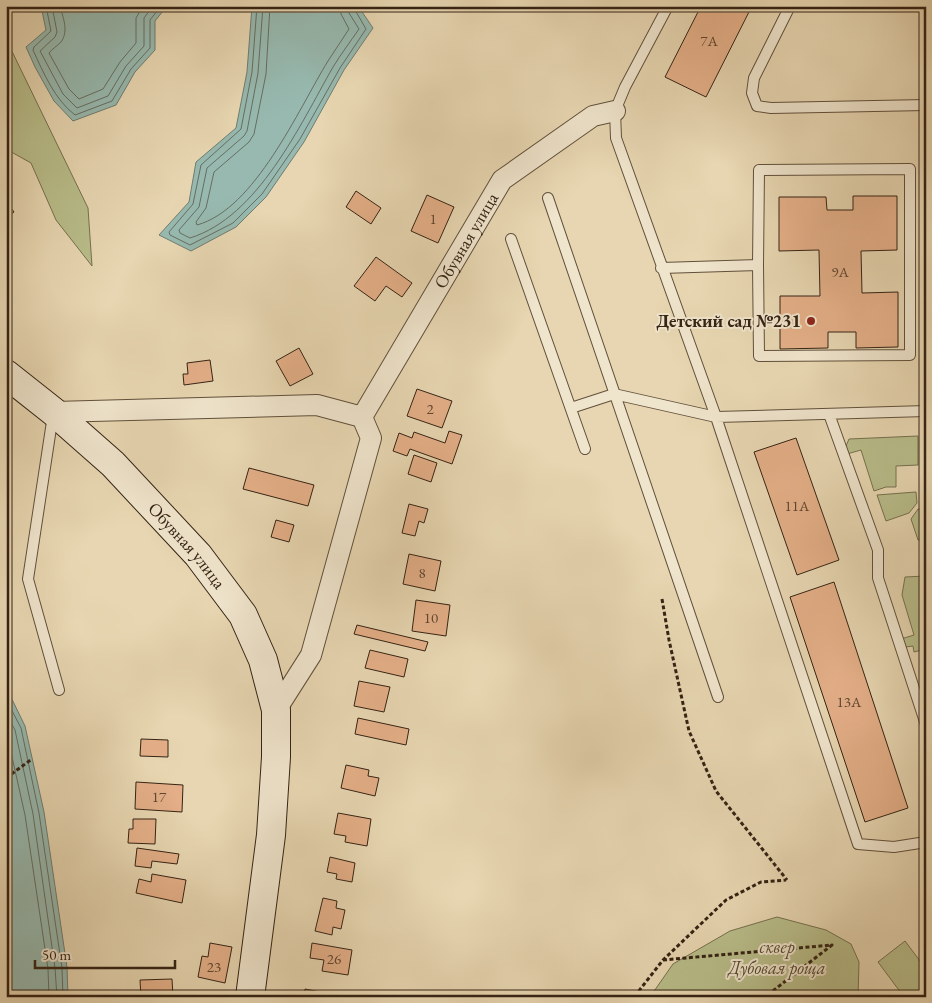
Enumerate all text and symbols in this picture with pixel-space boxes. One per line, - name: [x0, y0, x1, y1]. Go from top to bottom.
- house number: 7А: [700, 31, 718, 50]
- street label: Обувная улица: [429, 187, 504, 292]
- house number: 1: [429, 209, 437, 228]
- house number: 9А: [831, 262, 849, 281]
- place label: Детский сад №231: [656, 309, 801, 332]
- marker: Детский сад №231: [805, 315, 817, 327]
- house number: 2: [426, 399, 434, 418]
- house number: 11А: [785, 496, 810, 515]
- street label: Обувная улица: [143, 497, 232, 594]
- house number: 8: [418, 563, 426, 582]
- house number: 10: [424, 608, 438, 627]
- house number: 13А: [837, 692, 862, 711]
- house number: 17: [152, 787, 167, 806]
- park label: сквер Дубовая роща: [726, 935, 826, 980]
- scale bar: [35, 938, 175, 970]
- text: 50 m: [42, 945, 71, 964]
- house number: 26: [327, 949, 341, 968]
- house number: 23: [207, 957, 221, 976]

